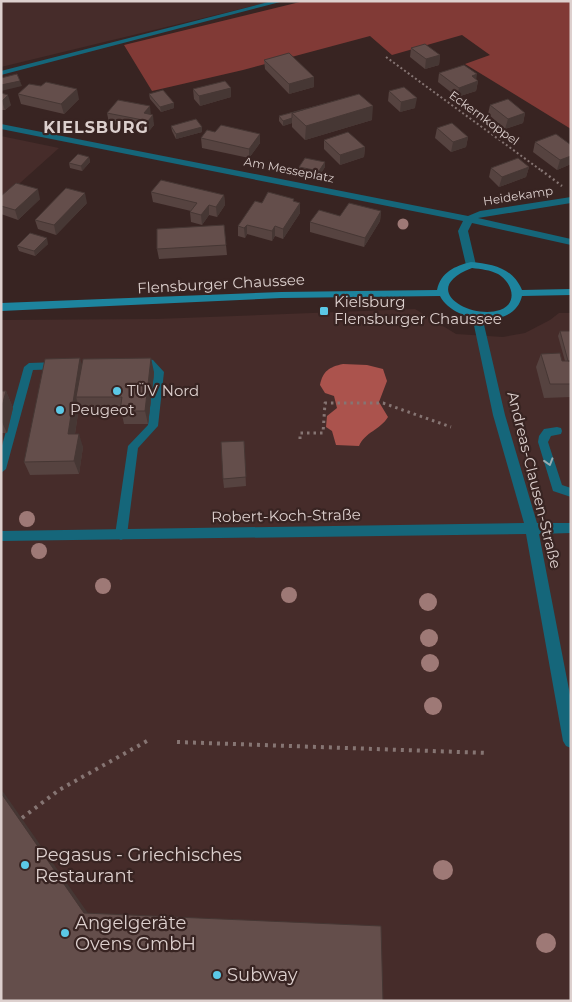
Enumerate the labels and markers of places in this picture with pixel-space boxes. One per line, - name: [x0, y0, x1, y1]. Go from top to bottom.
- place label: Kielsburg Flensburger Chaussee: [334, 292, 502, 328]
- marker: Kielsburg Flensburger Chaussee: [318, 305, 330, 317]
- place label: TÜV Nord: [127, 381, 199, 400]
- marker: TÜV Nord: [111, 385, 123, 397]
- place label: Peugeot: [70, 400, 135, 419]
- marker: Peugeot: [54, 404, 66, 416]
- place label: Pegasus - Griechisches Restaurant: [35, 844, 242, 887]
- marker: Pegasus - Griechisches Restaurant: [19, 859, 31, 871]
- place label: Angelgeräte Ovens GmbH: [75, 912, 196, 955]
- marker: Angelgeräte Ovens GmbH: [59, 927, 71, 939]
- place label: Subway: [227, 964, 298, 986]
- marker: Subway: [211, 969, 223, 981]

